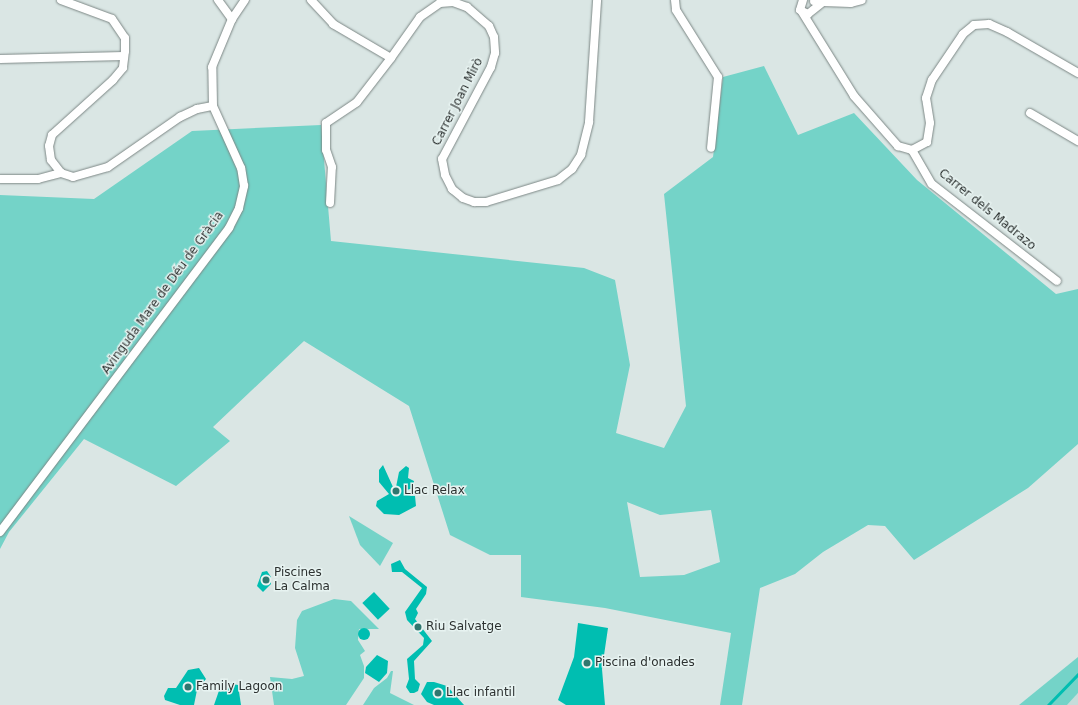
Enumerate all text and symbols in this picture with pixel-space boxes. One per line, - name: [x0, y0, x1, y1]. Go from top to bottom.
- street label: Carrer Joan Mirò: [430, 56, 486, 148]
- street label: Carrer dels Madrazo: [935, 166, 1039, 254]
- street label: Avinguda Mare de Déu de Gràcia: [99, 209, 227, 377]
- place label: Llac Relax: [404, 484, 465, 498]
- marker: Llac Relax: [391, 486, 401, 496]
- place label: Piscines La Calma: [274, 566, 330, 594]
- marker: Piscines La Calma: [261, 575, 271, 585]
- place label: Riu Salvatge: [426, 620, 502, 634]
- marker: Riu Salvatge: [413, 622, 423, 632]
- place label: Piscina d'onades: [595, 656, 695, 670]
- marker: Piscina d'onades: [582, 658, 592, 668]
- place label: Family Lagoon: [196, 680, 282, 694]
- marker: Family Lagoon: [183, 682, 193, 692]
- place label: Llac infantil: [446, 686, 515, 700]
- marker: Llac infantil: [433, 688, 443, 698]

